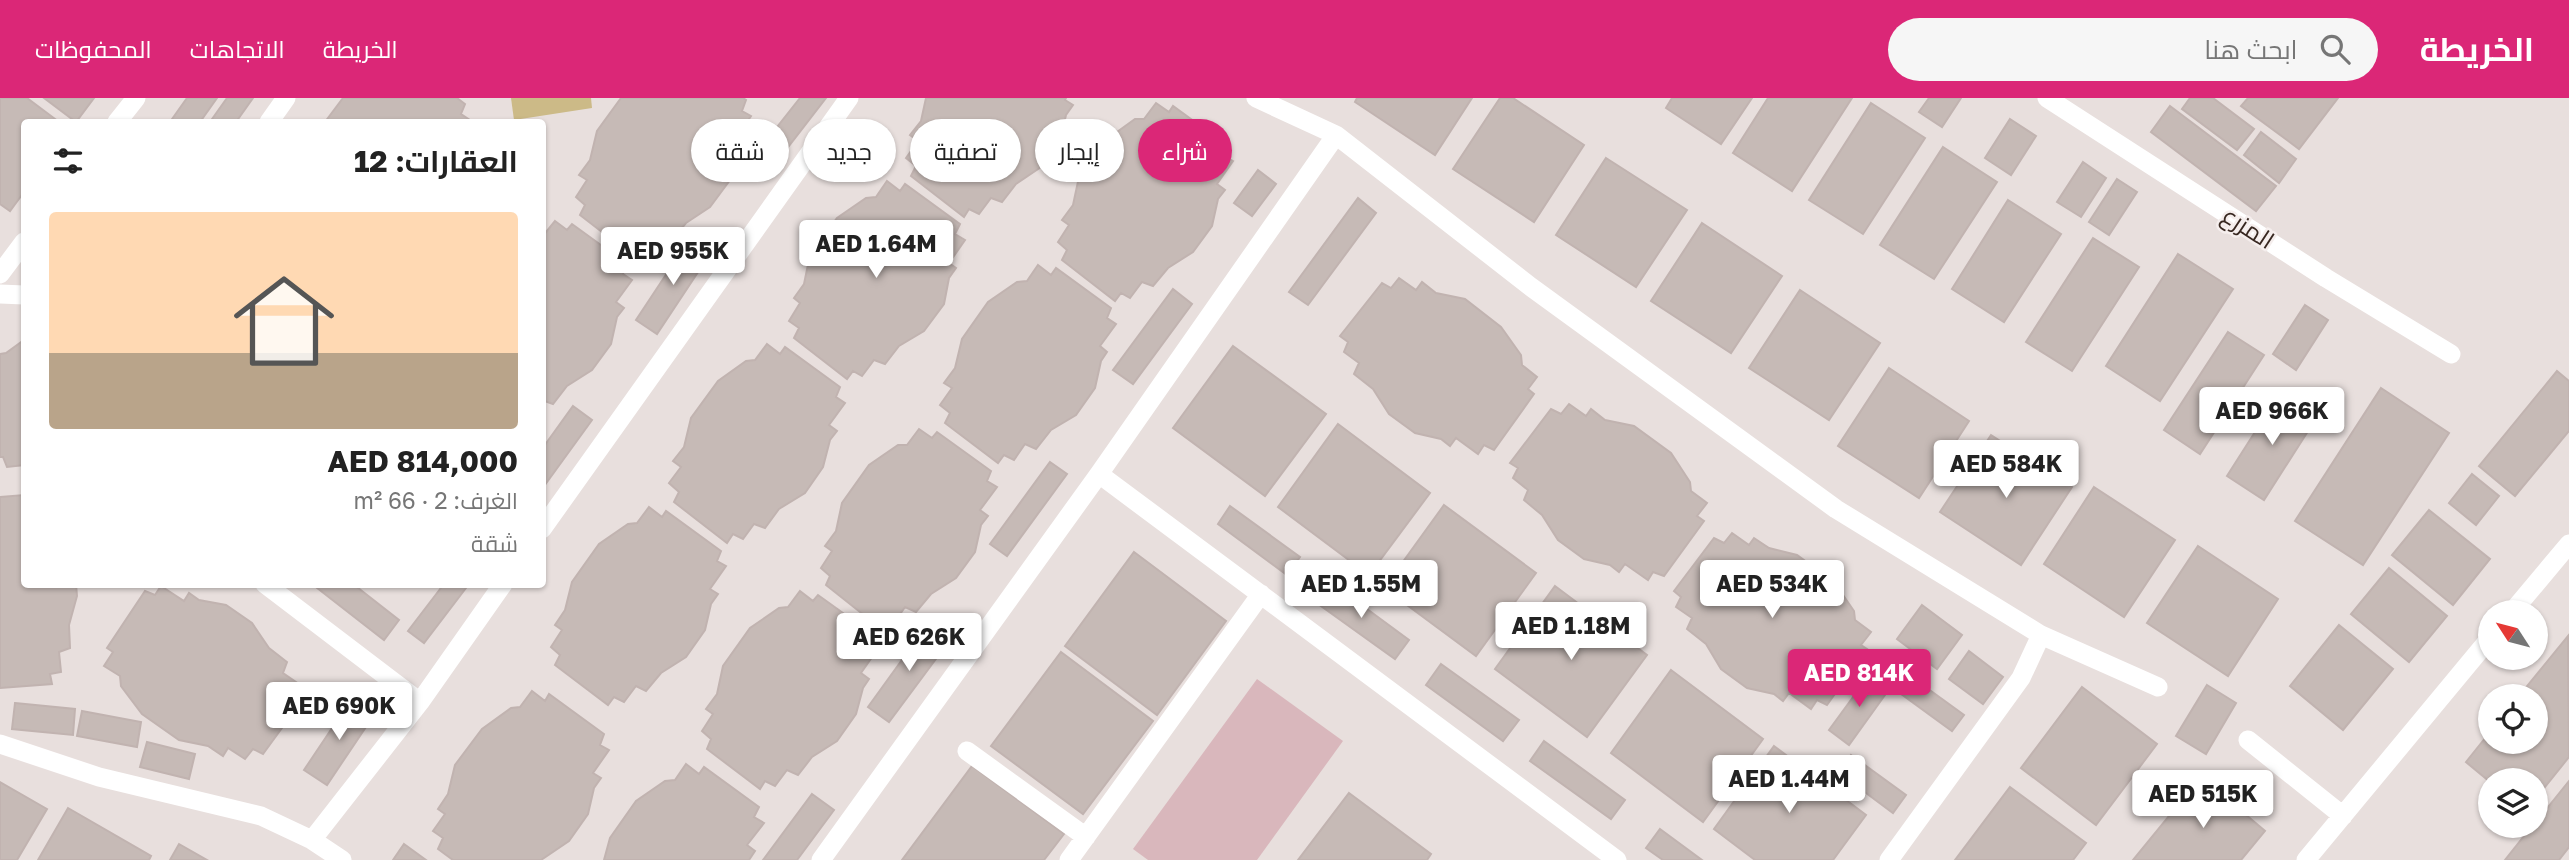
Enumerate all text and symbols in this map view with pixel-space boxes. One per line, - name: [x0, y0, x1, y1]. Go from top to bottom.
- search box: [1888, 18, 2378, 81]
- text: الخريطة: [2420, 29, 2534, 68]
- icon: search: [2316, 30, 2354, 68]
- text: المحفوظات: [35, 34, 152, 63]
- text: الاتجاهات: [190, 34, 285, 63]
- text: الخريطة: [323, 34, 398, 63]
- text: ابحث هنا: [2204, 34, 2298, 65]
- chip: شقة: [691, 119, 789, 182]
- chip: جديد: [803, 119, 896, 182]
- chip: تصفية: [910, 119, 1021, 182]
- chip: إيجار: [1035, 119, 1124, 182]
- chip: شراء: [1138, 119, 1232, 182]
- icon: filters: [49, 142, 87, 180]
- text: العقارات: 12: [354, 143, 518, 179]
- street label: المزرع: [2216, 199, 2280, 257]
- pin: AED 1.64M: [796, 220, 956, 280]
- pin: AED 955K: [601, 228, 745, 287]
- text: AED 1.64M: [815, 229, 937, 257]
- text: AED 955K: [617, 236, 729, 264]
- icon: home: [221, 258, 347, 384]
- pin: AED 966K: [2200, 388, 2344, 447]
- text: AED 966K: [2215, 396, 2329, 424]
- pin: AED 584K: [1934, 440, 2078, 500]
- text: AED 814,000: [328, 443, 518, 479]
- text: AED 584K: [1950, 449, 2062, 477]
- text: الغرف: 2 · 66 m²: [354, 486, 518, 514]
- text: شقة: [471, 529, 518, 557]
- pin: AED 1.55M: [1281, 560, 1441, 620]
- pin: AED 534K: [1700, 560, 1844, 620]
- text: AED 1.55M: [1301, 569, 1421, 597]
- text: AED 534K: [1716, 569, 1828, 597]
- north arrow: [2478, 600, 2548, 670]
- map controls: [2478, 600, 2548, 838]
- pin: AED 1.18M: [1491, 602, 1651, 662]
- text: AED 1.18M: [1511, 611, 1631, 639]
- pin: AED 626K: [837, 614, 981, 673]
- text: AED 626K: [853, 622, 965, 650]
- pin: AED 814K: [1787, 650, 1931, 709]
- text: AED 814K: [1804, 658, 1914, 686]
- pin: AED 690K: [267, 682, 411, 742]
- button: locate: [2478, 684, 2548, 754]
- text: AED 690K: [282, 691, 396, 719]
- pin: AED 1.44M: [1709, 756, 1869, 815]
- text: AED 1.44M: [1728, 764, 1850, 792]
- button: layers: [2478, 768, 2548, 838]
- pin: AED 515K: [2131, 770, 2275, 830]
- text: AED 515K: [2148, 779, 2258, 807]

